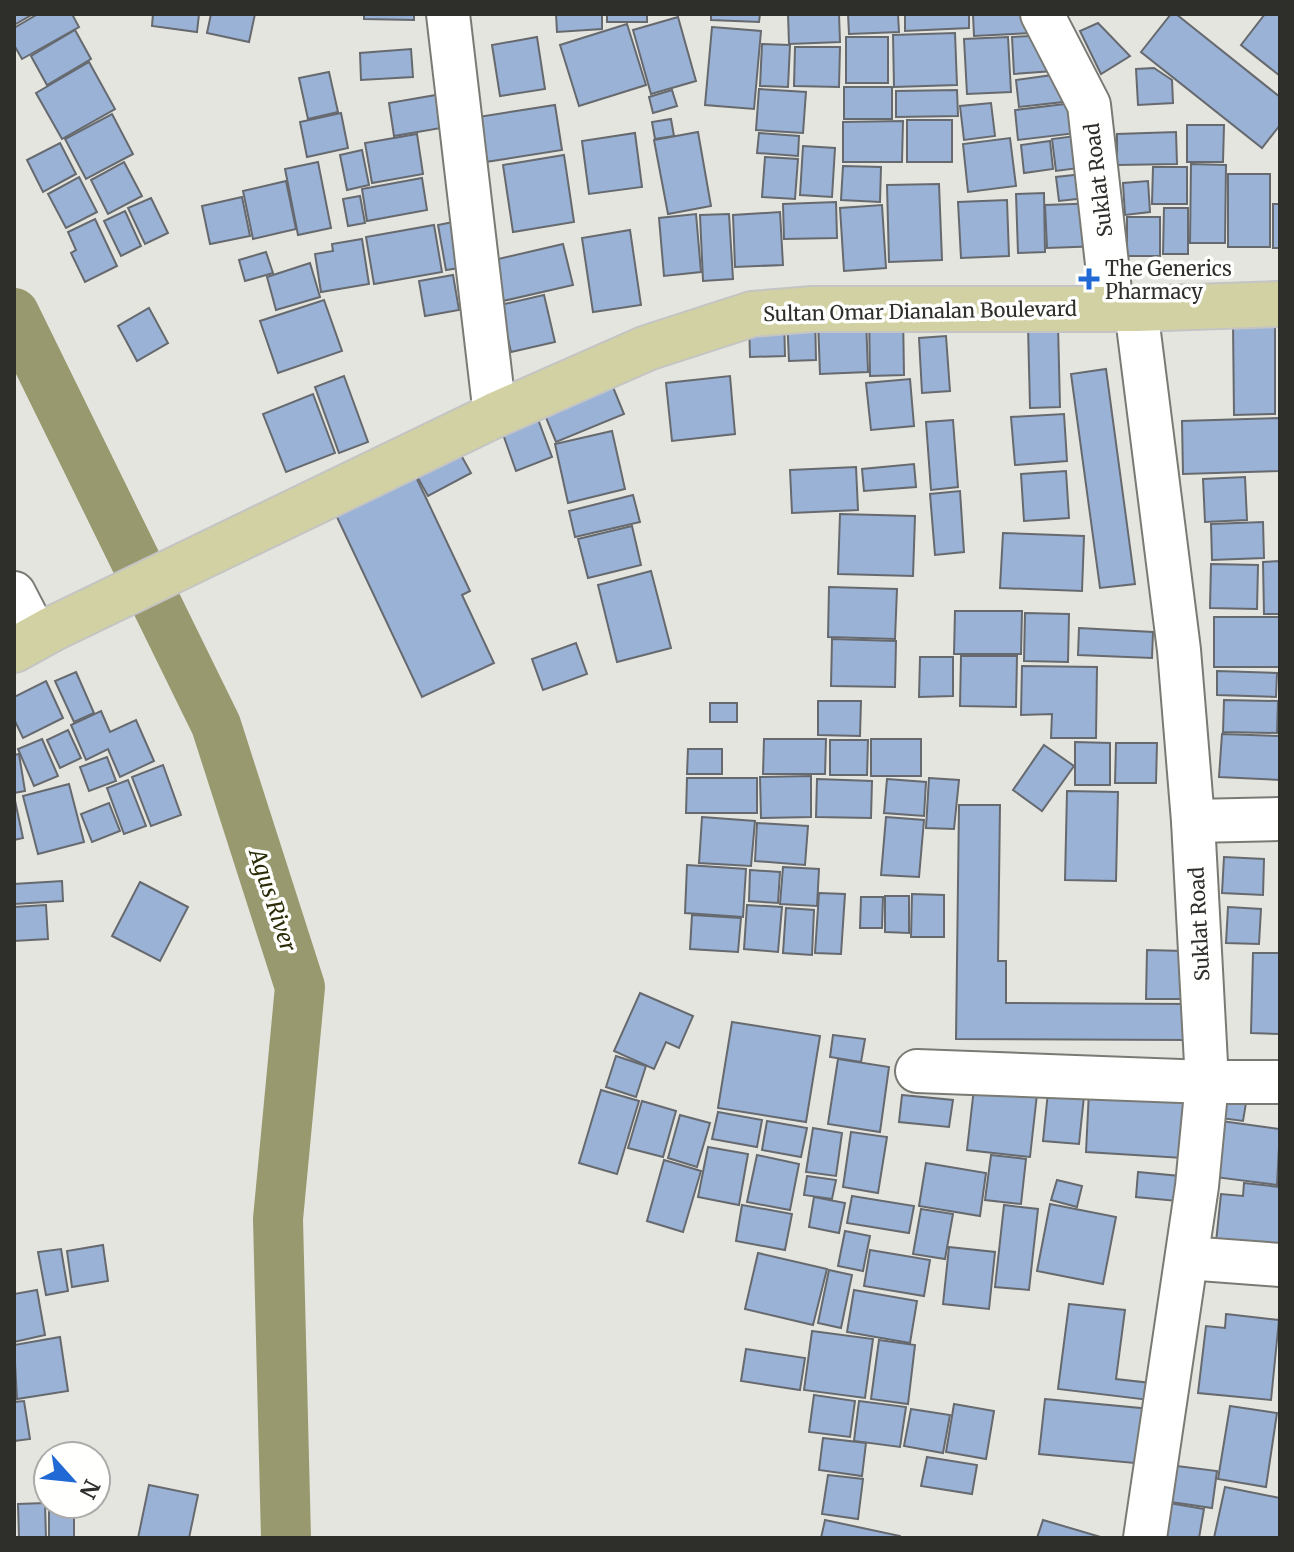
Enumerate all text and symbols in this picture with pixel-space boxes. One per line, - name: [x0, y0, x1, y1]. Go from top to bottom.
- street label: Suklat Road: [1079, 122, 1117, 238]
- place label: The Generics Pharmacy: [1105, 256, 1232, 304]
- marker: The Generics Pharmacy: [1080, 270, 1098, 288]
- street label: Sultan Omar Dianalan Boulevard: [763, 296, 1077, 326]
- water label: Agus River: [243, 843, 303, 956]
- street label: Suklat Road: [1184, 866, 1214, 982]
- north arrow: [32, 1440, 112, 1520]
- text: N: [73, 1475, 106, 1504]

